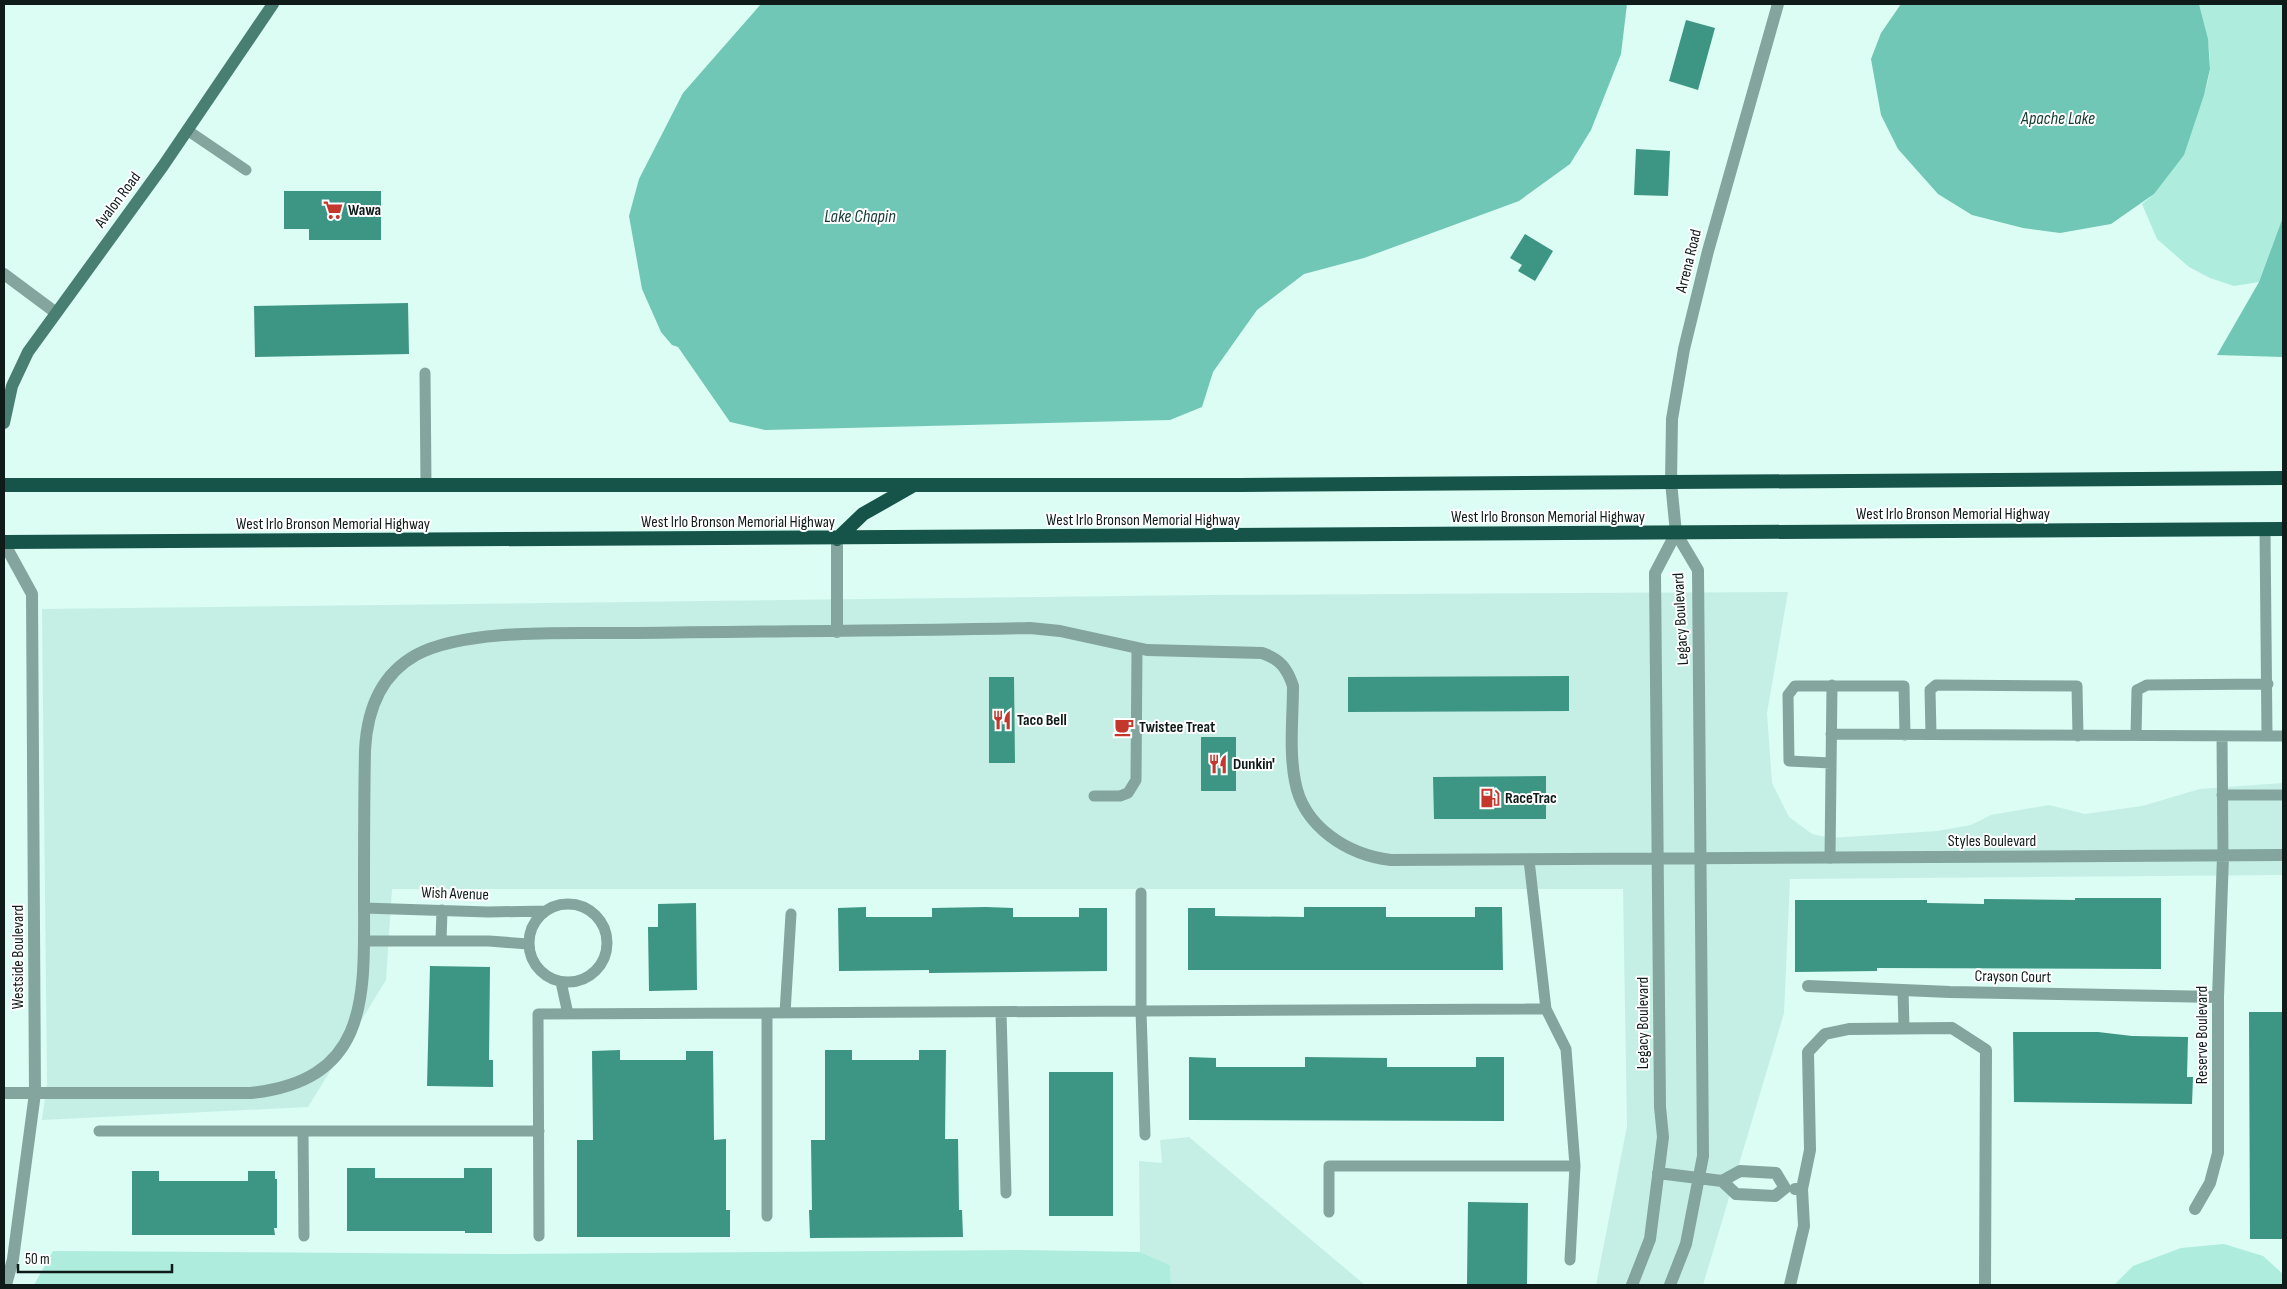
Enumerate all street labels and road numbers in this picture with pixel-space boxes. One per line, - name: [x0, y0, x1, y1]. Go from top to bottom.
- street label: Avalon Road: [90, 169, 145, 232]
- street label: Arrena Road: [1672, 227, 1706, 296]
- street label: West Irlo Bronson Memorial Highway: [1856, 505, 2050, 524]
- street label: West Irlo Bronson Memorial Highway: [1451, 508, 1645, 527]
- street label: West Irlo Bronson Memorial Highway: [1046, 511, 1240, 530]
- street label: West Irlo Bronson Memorial Highway: [641, 513, 835, 532]
- street label: West Irlo Bronson Memorial Highway: [236, 515, 430, 534]
- street label: Legacy Boulevard: [1669, 572, 1693, 666]
- street label: Styles Boulevard: [1948, 832, 2036, 851]
- street label: Wish Avenue: [421, 883, 489, 905]
- street label: Westside Boulevard: [9, 905, 28, 1009]
- street label: Crayson Court: [1975, 967, 2052, 987]
- street label: Legacy Boulevard: [1634, 977, 1653, 1069]
- street label: Reserve Boulevard: [2193, 986, 2212, 1084]

